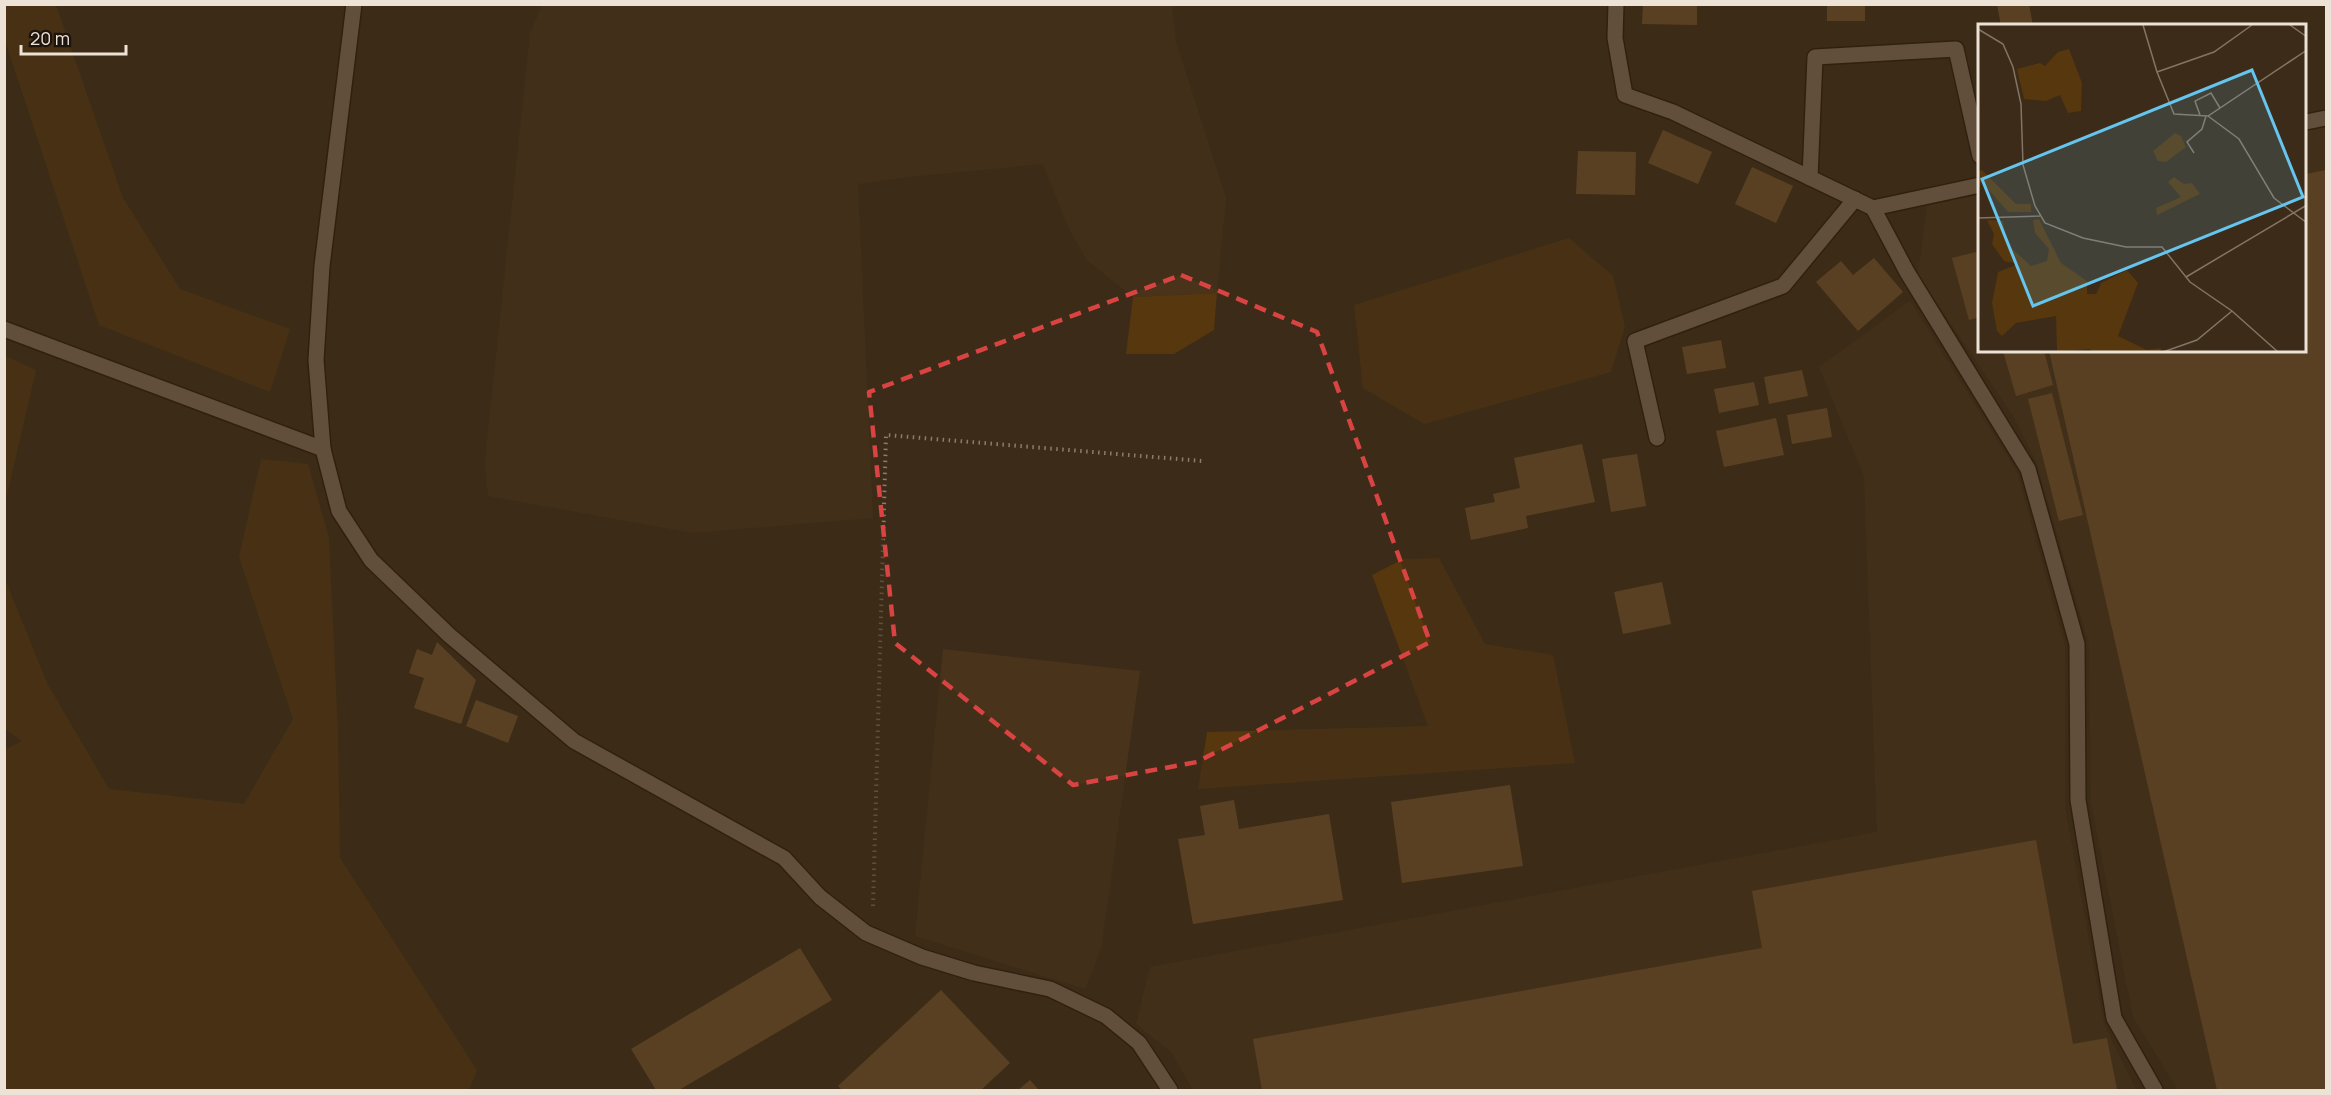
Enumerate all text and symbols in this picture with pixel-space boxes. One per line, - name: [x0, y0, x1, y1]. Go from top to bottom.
- scale bar: [21, 18, 126, 56]
- inset map: [1978, 24, 2307, 352]
- text: 20 m: [30, 26, 70, 50]

